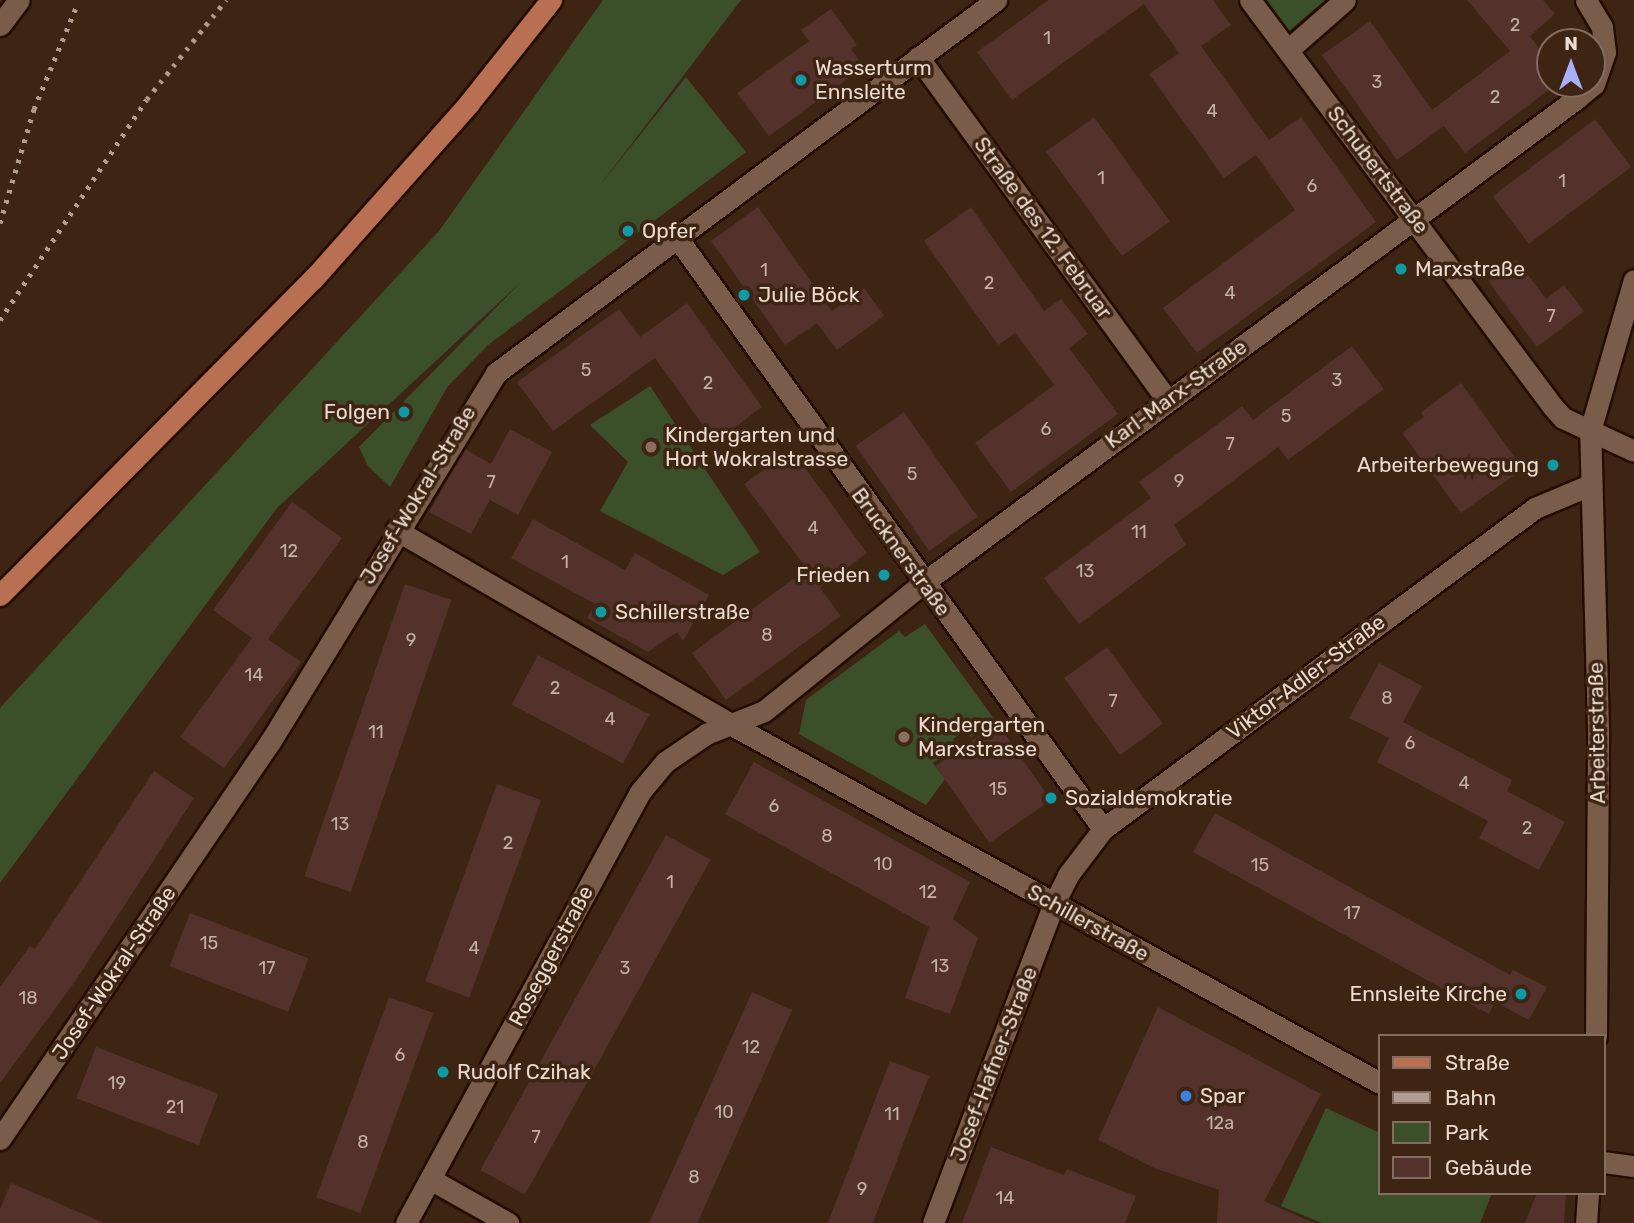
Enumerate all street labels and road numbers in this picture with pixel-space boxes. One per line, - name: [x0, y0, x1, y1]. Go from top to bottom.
- street label: Schubertstraße: [1322, 101, 1434, 239]
- street label: Straße des 12. Februar: [969, 132, 1117, 324]
- street label: Karl-Marx-Straße: [1100, 334, 1252, 454]
- street label: Josef-Wokral-Straße: [355, 401, 481, 589]
- street label: Brucknerstraße: [846, 483, 956, 621]
- street label: Viktor-Adler-Straße: [1222, 609, 1390, 745]
- street label: Arbeiterstraße: [1583, 662, 1611, 804]
- street label: Schillerstraße: [1023, 879, 1153, 967]
- street label: Roseggerstraße: [503, 881, 599, 1031]
- street label: Josef-Wokral-Straße: [47, 882, 181, 1064]
- street label: Josef-Hafner-Straße: [945, 963, 1043, 1165]

